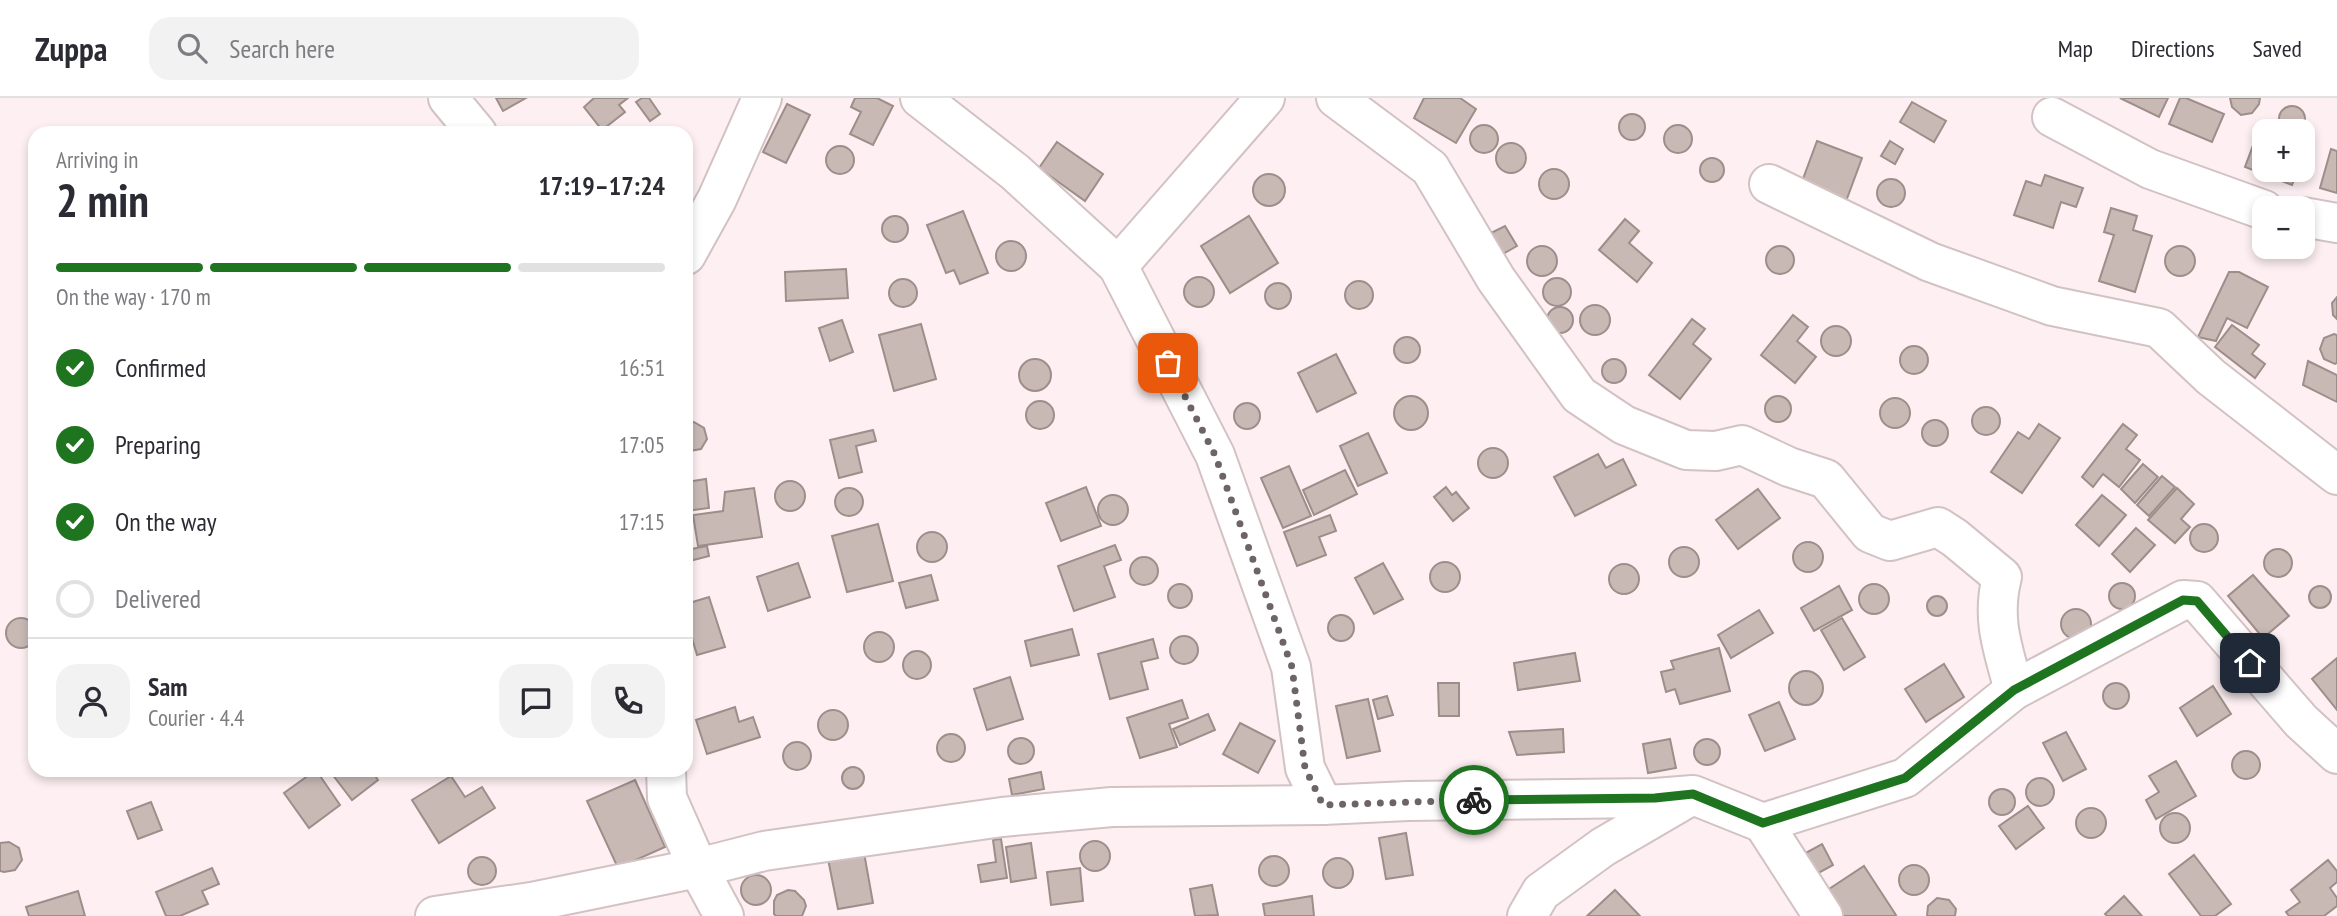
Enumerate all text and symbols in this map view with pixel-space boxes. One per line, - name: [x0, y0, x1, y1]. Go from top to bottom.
- search box: [149, 17, 639, 80]
- text: Zuppa: [35, 27, 107, 70]
- icon: search: [173, 29, 211, 67]
- text: Search here: [229, 32, 335, 65]
- text: Map: [2058, 33, 2093, 64]
- text: Directions: [2131, 33, 2215, 64]
- text: Saved: [2253, 33, 2302, 64]
- map controls: [2252, 119, 2315, 259]
- button: +: [2252, 119, 2315, 182]
- text: Arriving in: [56, 145, 138, 174]
- text: 17:19–17:24: [538, 169, 665, 202]
- text: 2 min: [56, 170, 149, 230]
- button: −: [2252, 196, 2315, 259]
- text: On the way · 170 m: [56, 282, 211, 311]
- pin: [1138, 333, 1198, 393]
- icon: bag: [1149, 344, 1187, 382]
- icon: check: [56, 349, 94, 387]
- text: Confirmed: [115, 351, 206, 384]
- text: 16:51: [619, 353, 665, 382]
- icon: check: [56, 426, 94, 464]
- text: Preparing: [115, 428, 201, 461]
- text: 17:05: [619, 430, 665, 459]
- icon: check: [56, 503, 94, 541]
- text: On the way: [115, 505, 217, 538]
- text: 17:15: [619, 507, 665, 536]
- text: Delivered: [115, 582, 201, 615]
- pin: [2220, 633, 2280, 693]
- icon: home: [2231, 644, 2269, 682]
- button: person: [56, 664, 130, 738]
- button: chat: [499, 664, 573, 738]
- button: phone: [591, 664, 665, 738]
- text: Sam: [148, 670, 187, 703]
- text: Courier · 4.4: [148, 703, 244, 732]
- courier: [1439, 765, 1509, 835]
- icon: bike: [1455, 781, 1493, 819]

